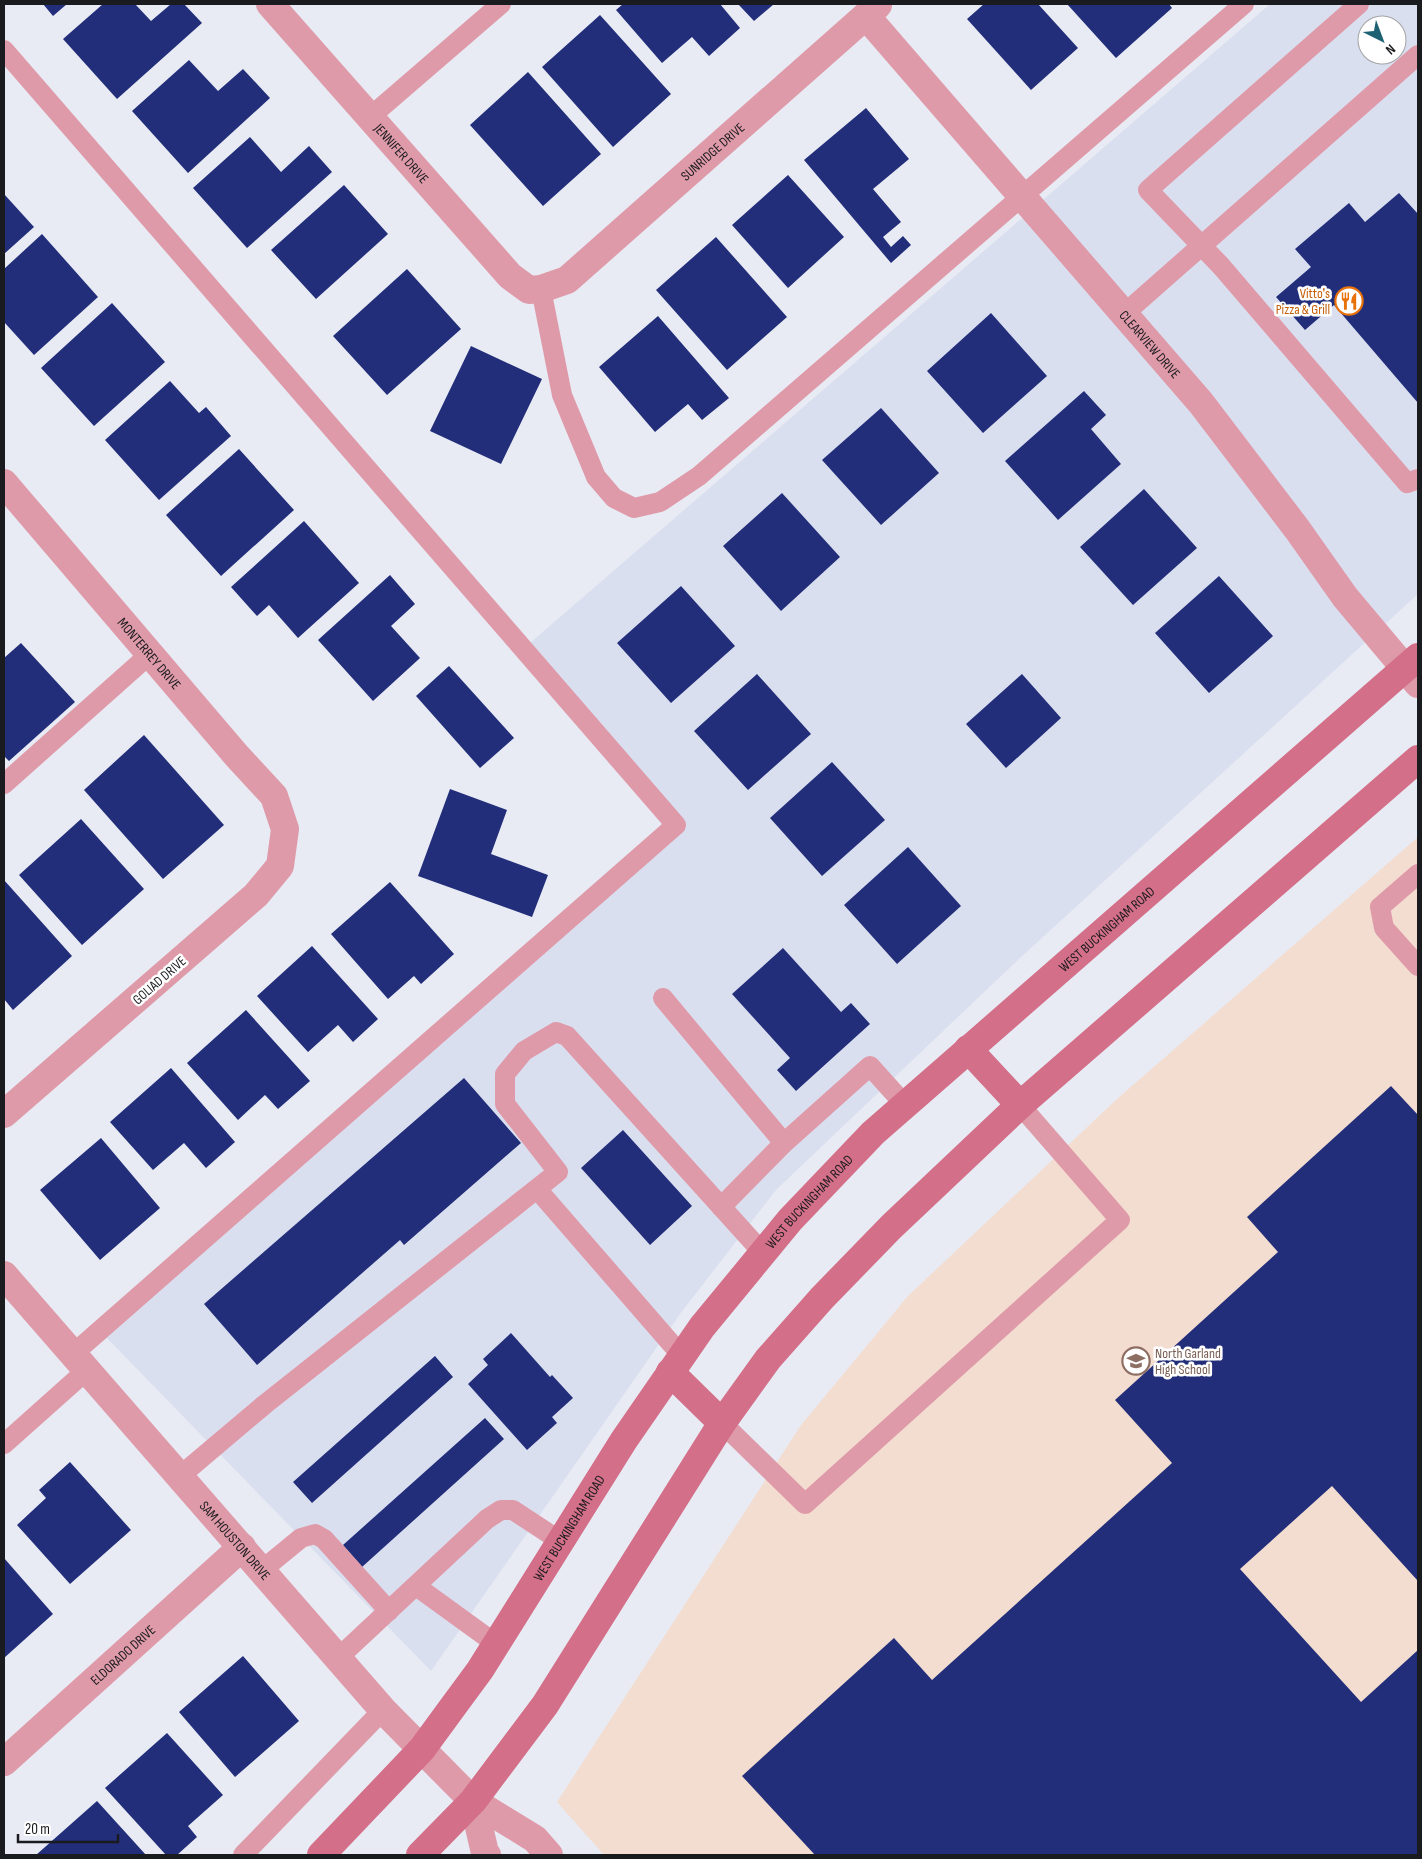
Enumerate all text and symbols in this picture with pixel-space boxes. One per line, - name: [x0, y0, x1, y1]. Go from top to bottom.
- north arrow: [1357, 15, 1407, 65]
- text: N: [1382, 40, 1399, 58]
- street label: JENNIFER DRIVE: [370, 119, 432, 187]
- street label: SUNRIDGE DRIVE: [677, 119, 748, 185]
- place label: Vitto's Pizza & Grill: [1276, 285, 1330, 318]
- restaurant icon: Vitto's Pizza & Grill: [1334, 286, 1364, 316]
- street label: CLEARVIEW DRIVE: [1116, 307, 1184, 382]
- street label: MONTERREY DRIVE: [114, 614, 185, 693]
- street label: WEST BUCKINGHAM ROAD: [1055, 883, 1158, 976]
- street label: GOLIAD DRIVE: [129, 952, 190, 1008]
- street label: WEST BUCKINGHAM ROAD: [762, 1151, 857, 1252]
- place label: North Garland High School: [1155, 1345, 1221, 1378]
- school or university icon: North Garland High School: [1121, 1346, 1151, 1376]
- street label: WEST BUCKINGHAM ROAD: [530, 1472, 609, 1584]
- street label: SAM HOUSTON DRIVE: [196, 1498, 274, 1584]
- street label: ELDORADO DRIVE: [87, 1621, 159, 1689]
- scale bar: [18, 1812, 118, 1844]
- text: 20 m: [25, 1820, 50, 1839]

